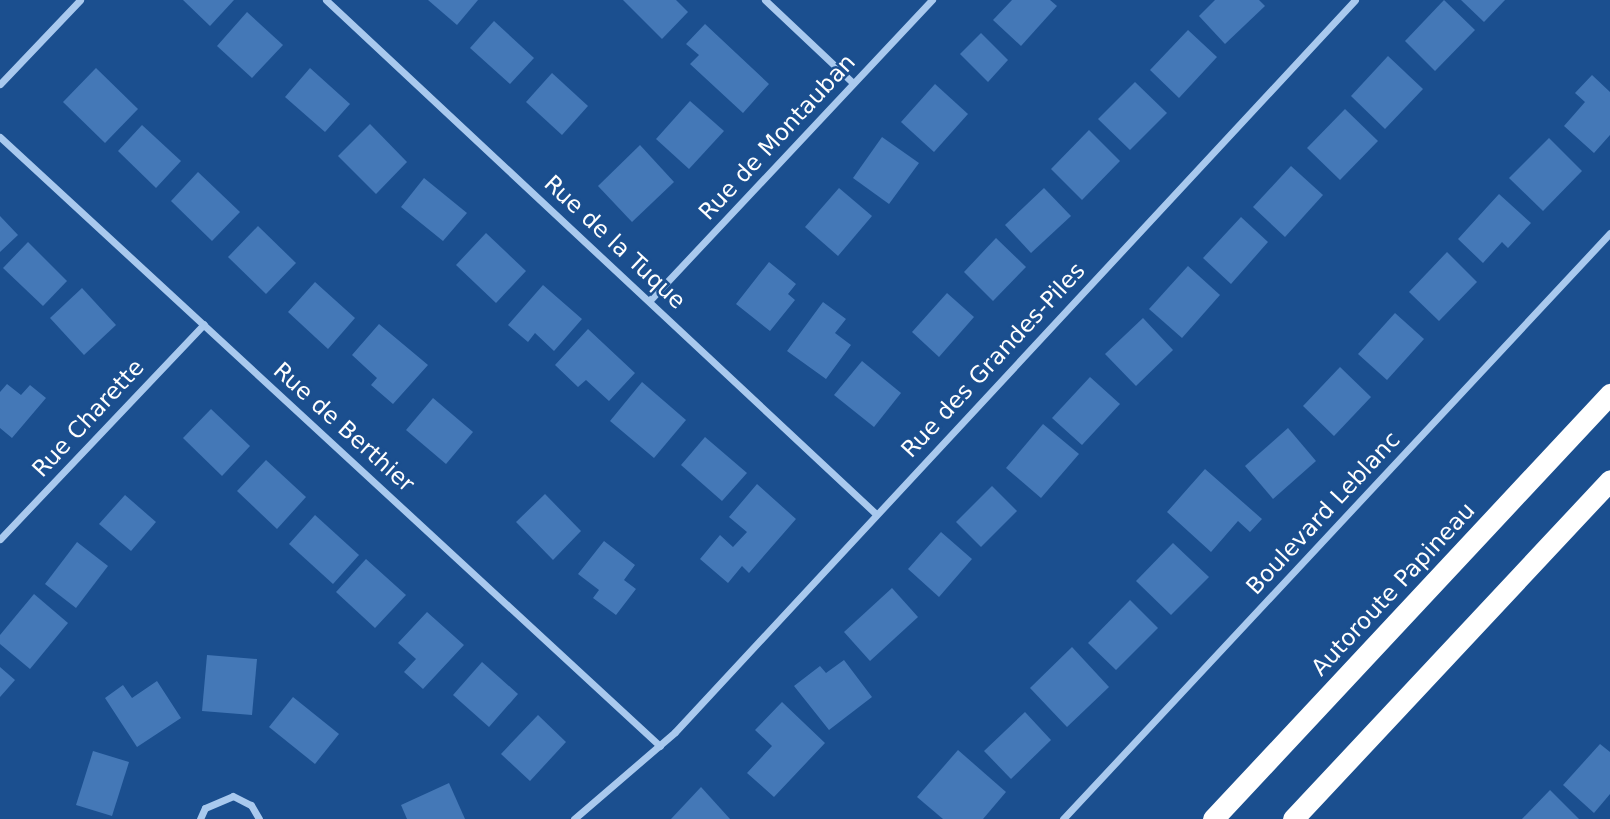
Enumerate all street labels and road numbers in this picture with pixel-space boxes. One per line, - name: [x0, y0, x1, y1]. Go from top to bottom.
- street label: Rue de Montauban: [693, 48, 861, 226]
- street label: Rue de la Tuque: [539, 169, 691, 315]
- street label: Rue des Grandes-Piles: [896, 257, 1090, 463]
- street label: Rue Charette: [26, 353, 150, 483]
- street label: Rue de Berthier: [268, 357, 420, 497]
- street label: Boulevard Leblanc: [1240, 426, 1406, 600]
- street label: Autoroute Papineau: [1306, 497, 1480, 681]

